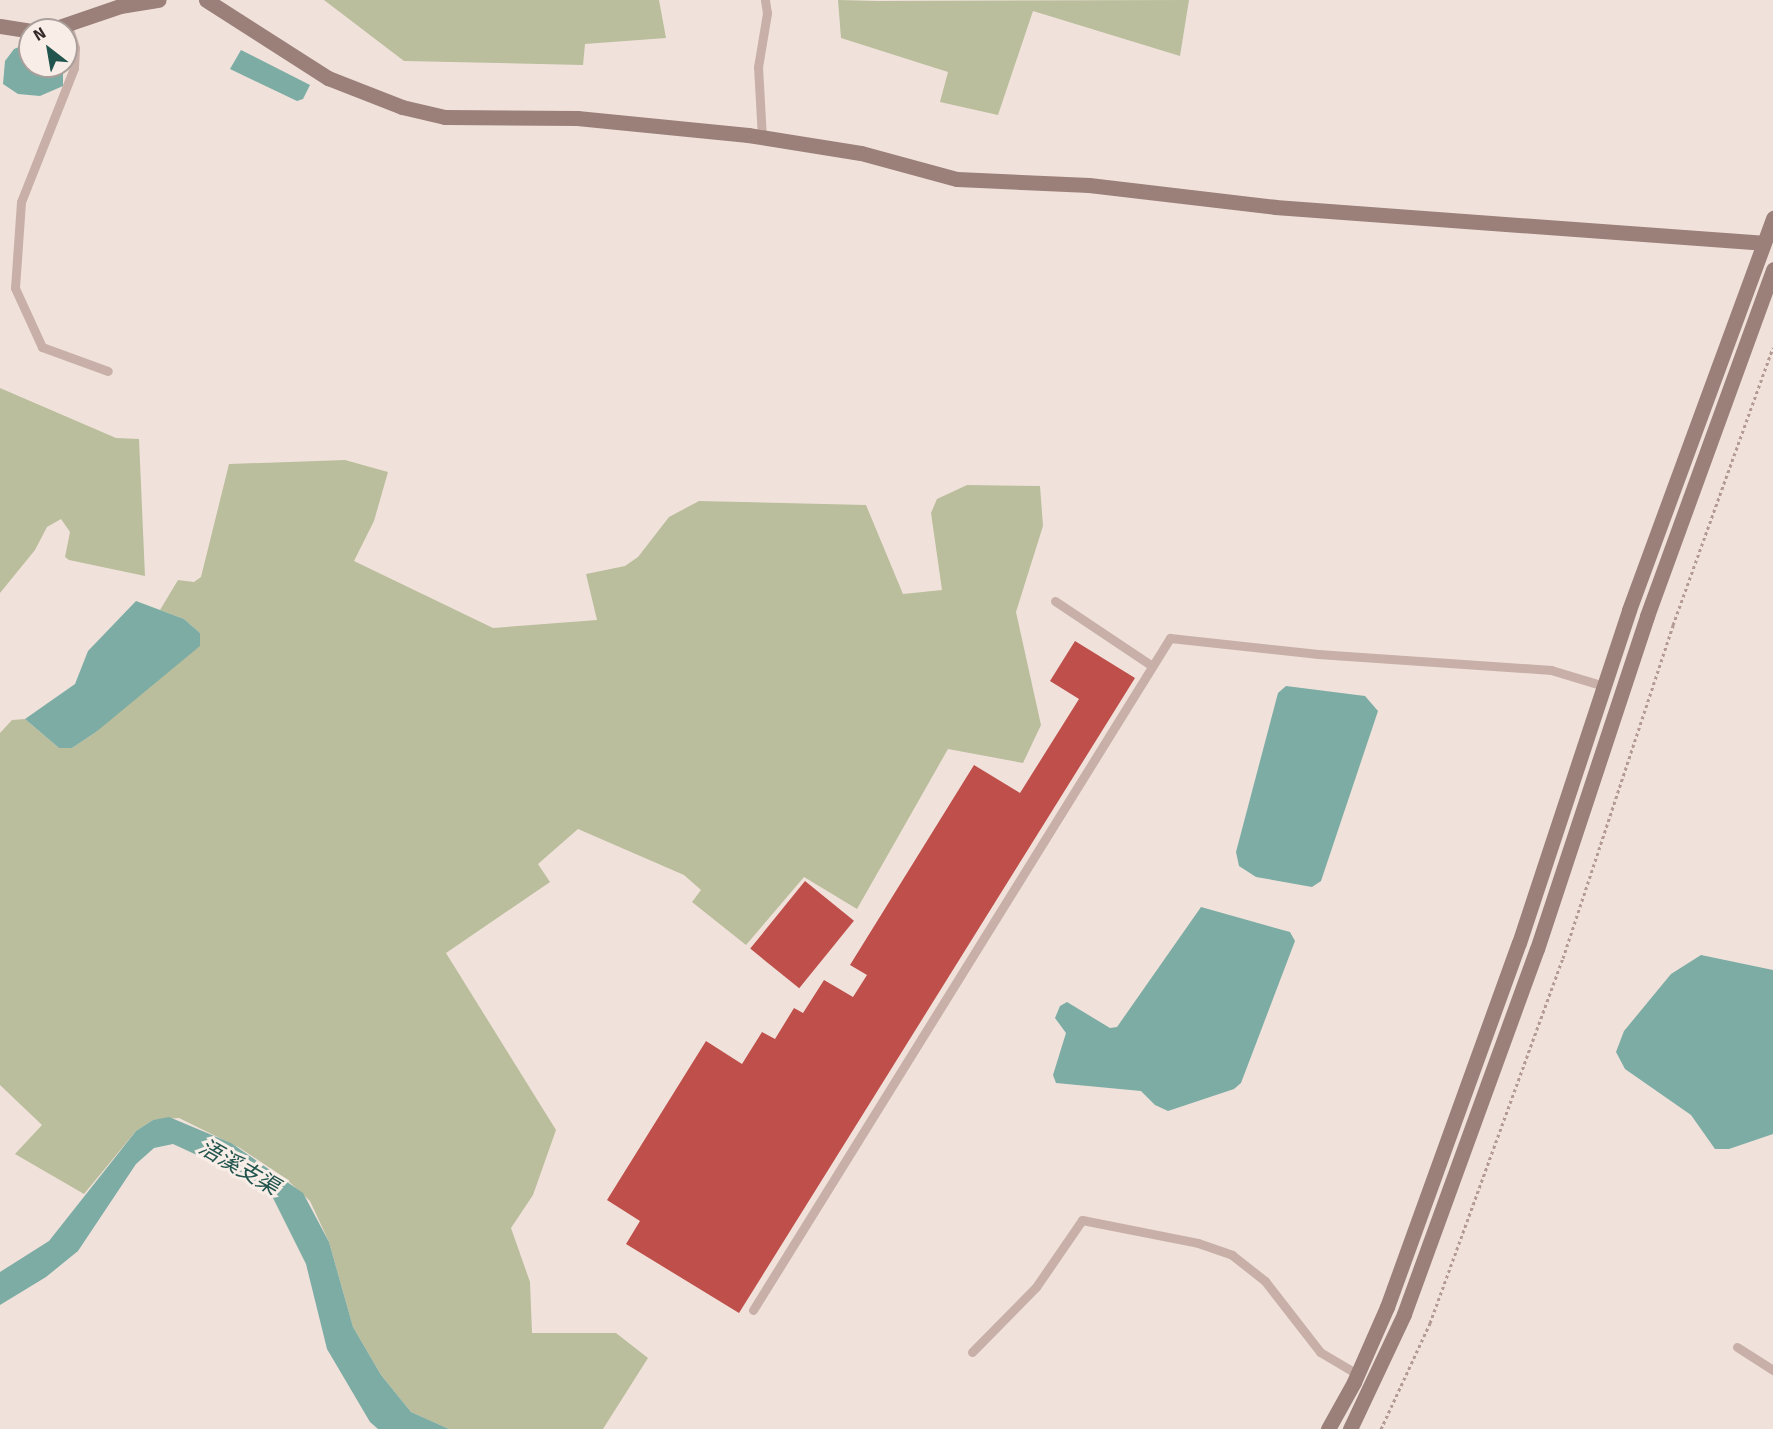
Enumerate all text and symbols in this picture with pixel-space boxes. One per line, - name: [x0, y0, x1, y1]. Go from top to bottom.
- north arrow: [18, 18, 78, 78]
- text: N: [30, 23, 50, 46]
- water label: 浯溪支渠: [194, 1134, 284, 1200]

